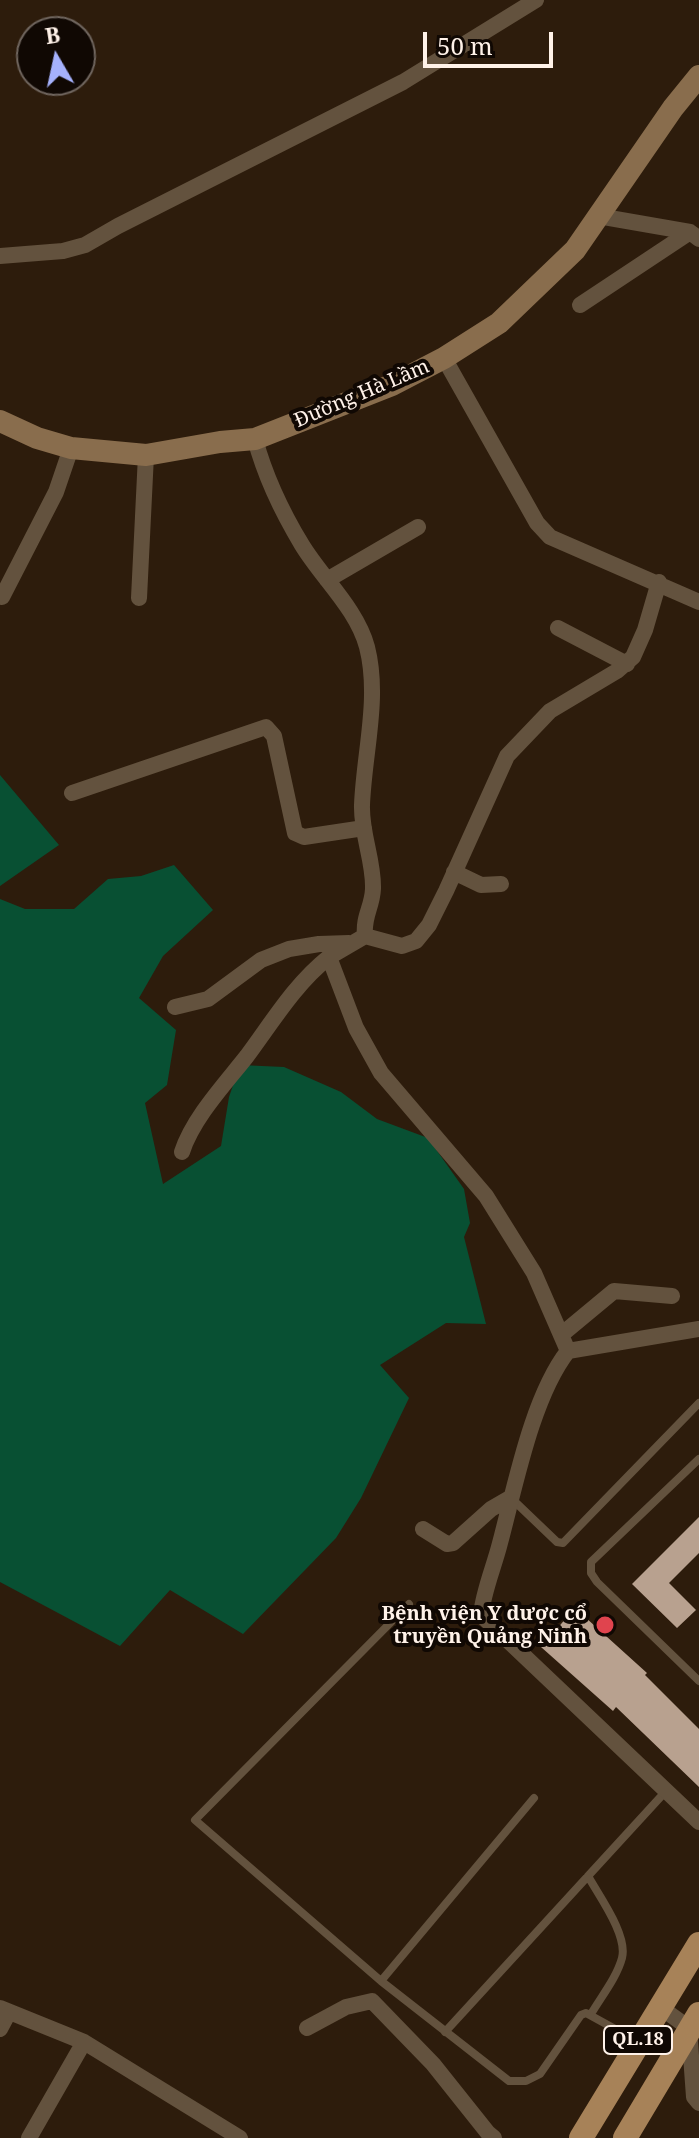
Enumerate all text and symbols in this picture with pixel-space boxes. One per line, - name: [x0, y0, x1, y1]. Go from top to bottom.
- north arrow: [16, 16, 96, 96]
- scale bar: [427, 16, 557, 66]
- text: B: [43, 18, 62, 50]
- text: 50 m: [437, 29, 493, 62]
- street label: Đường Hà Lầm: [291, 355, 433, 433]
- place label: Bệnh viện Y dược cổ truyền Quảng Ninh: [382, 1602, 587, 1649]
- marker: Bệnh viện Y dược cổ truyền Quảng Ninh: [594, 1614, 616, 1636]
- road number: QL.18: [604, 2026, 672, 2054]

